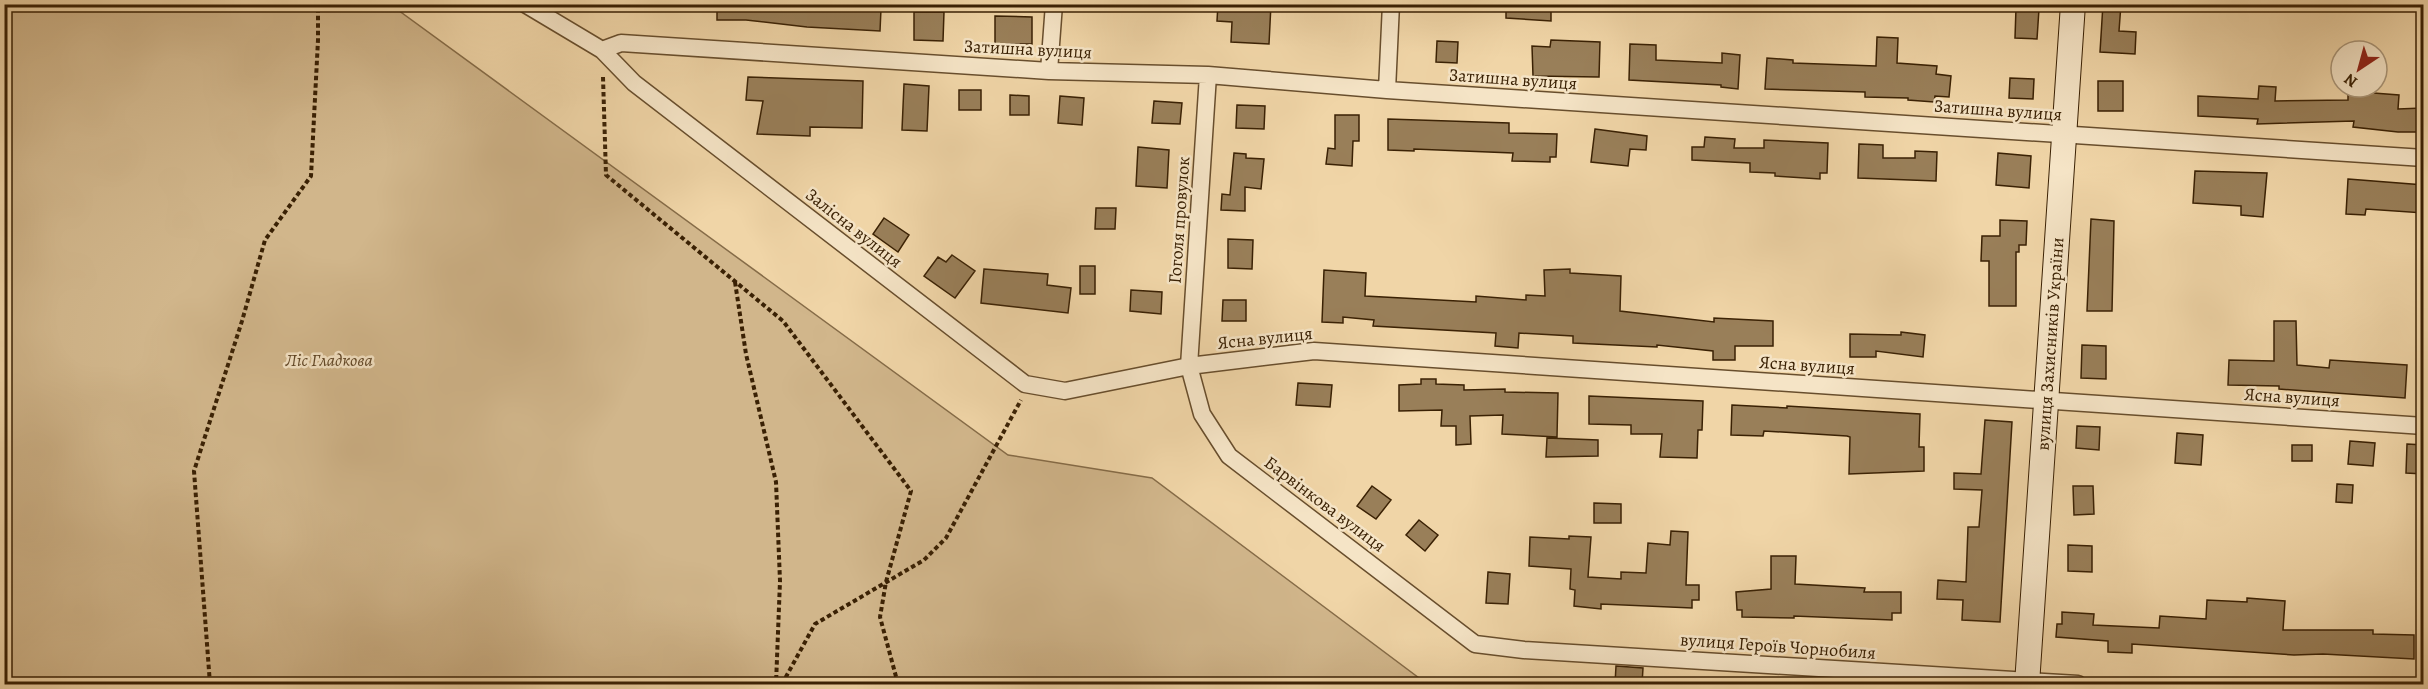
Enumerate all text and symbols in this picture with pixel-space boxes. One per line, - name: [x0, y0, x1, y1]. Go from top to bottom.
- street label: Затишна вулиця: [963, 34, 1093, 64]
- north arrow: [2329, 39, 2389, 99]
- street label: Затишна вулиця: [1448, 63, 1578, 95]
- text: N: [2339, 68, 2362, 93]
- street label: Затишна вулиця: [1933, 94, 2063, 126]
- street label: Гоголя провулок: [1163, 156, 1195, 284]
- street label: Залісна вулиця: [801, 183, 907, 273]
- street label: вулиця Захисників України: [2031, 236, 2069, 452]
- street label: Ясна вулиця: [1216, 321, 1314, 355]
- park label: Ліс Гладкова: [284, 348, 373, 372]
- street label: Ясна вулиця: [1758, 350, 1856, 380]
- street label: Ясна вулиця: [2243, 382, 2341, 412]
- street label: Барвінкова вулиця: [1259, 450, 1391, 558]
- street label: вулиця Героїв Чорнобиля: [1679, 627, 1877, 665]

